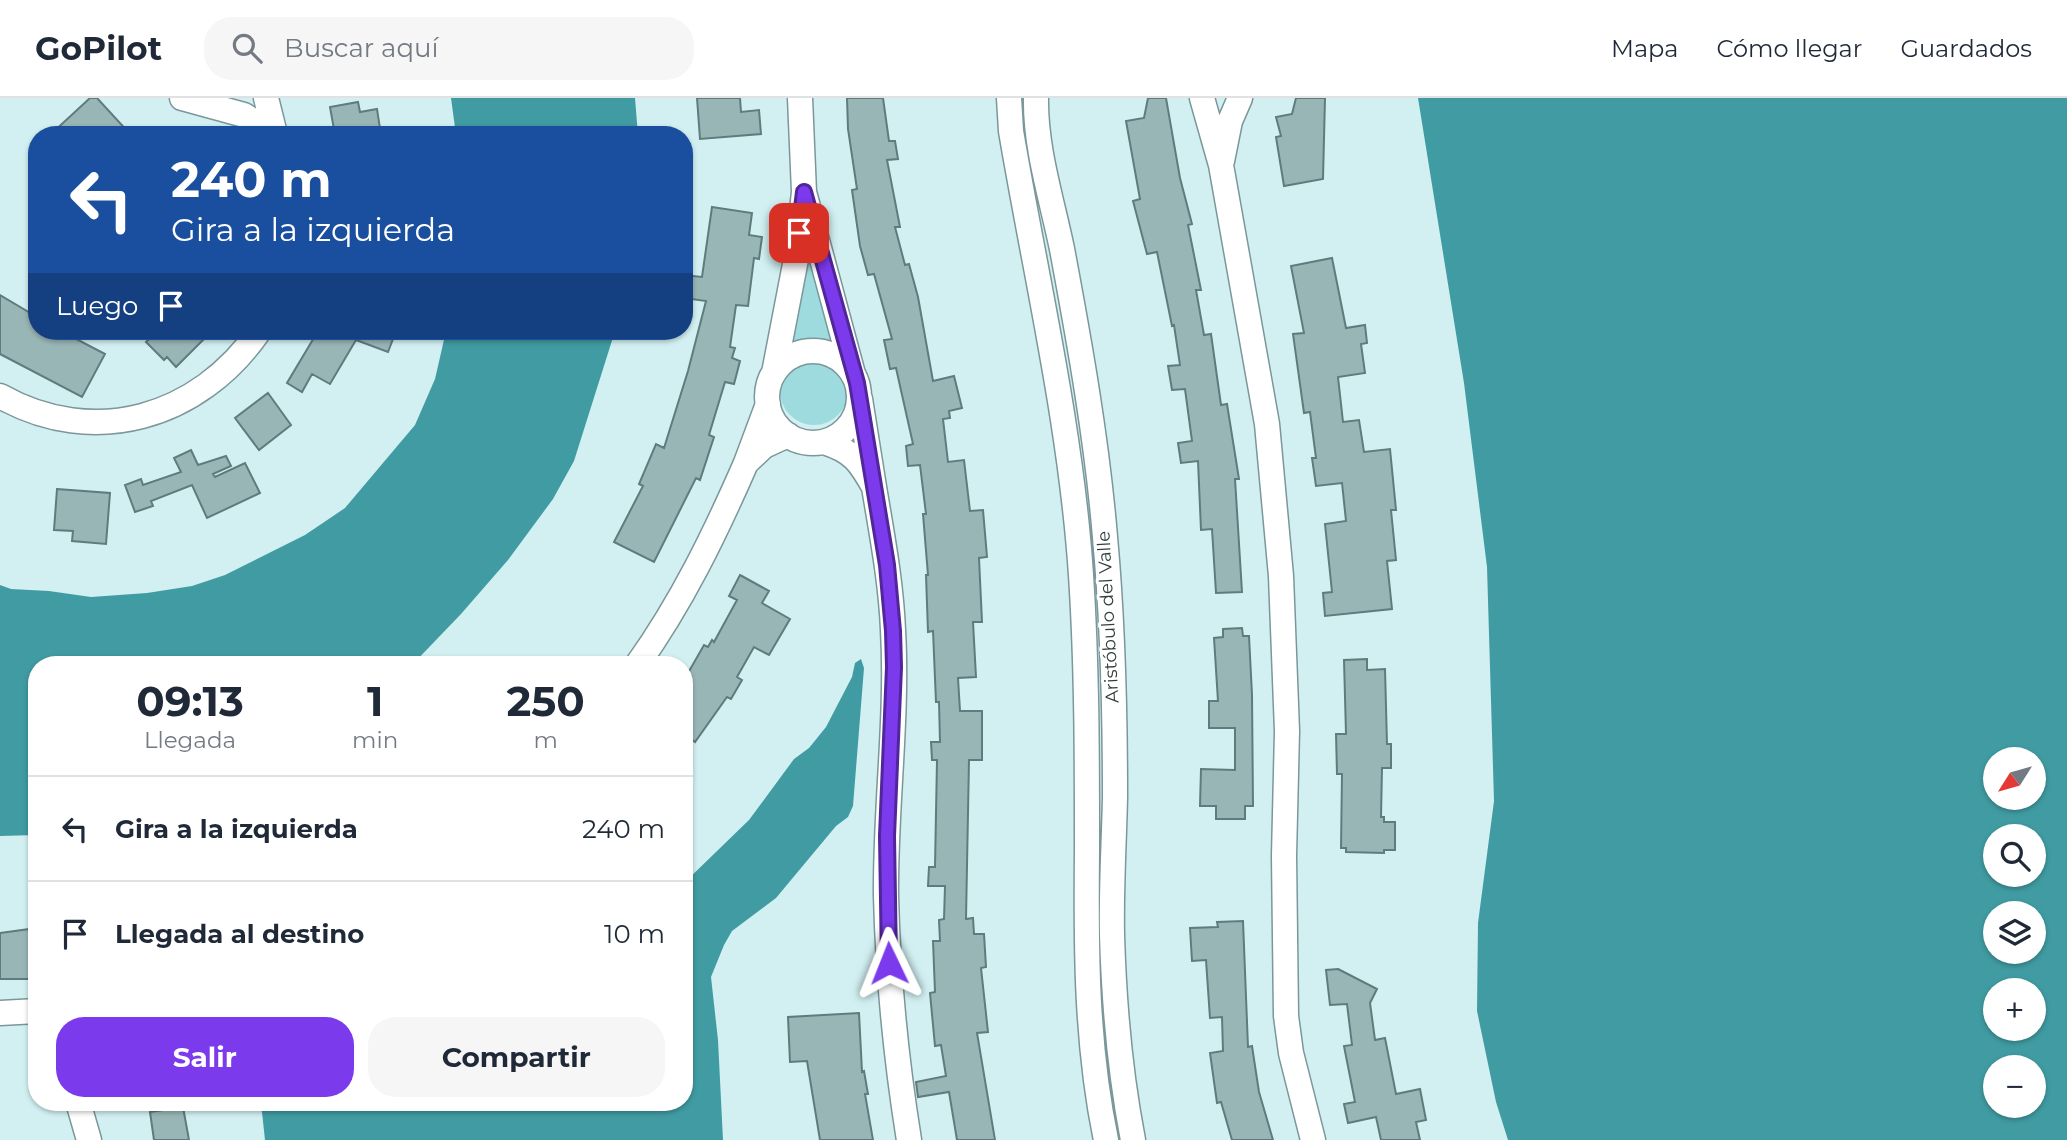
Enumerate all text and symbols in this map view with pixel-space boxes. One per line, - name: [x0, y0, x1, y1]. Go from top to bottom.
- search box: [204, 17, 694, 80]
- text: GoPilot: [35, 28, 162, 68]
- icon: search: [228, 29, 266, 67]
- text: Buscar aquí: [284, 32, 438, 64]
- text: Mapa: [1611, 34, 1678, 63]
- text: Cómo llegar: [1716, 34, 1862, 63]
- text: Guardados: [1900, 34, 2032, 63]
- text: 240 m: [171, 150, 332, 209]
- icon: left: [56, 154, 147, 245]
- pin: [769, 203, 829, 263]
- text: Gira a la izquierda: [171, 210, 455, 249]
- icon: arrive: [780, 214, 818, 252]
- icon: arrive: [152, 287, 190, 325]
- text: Luego: [56, 290, 138, 322]
- street label: Aristóbulo del Valle: [1092, 530, 1123, 704]
- text: 09:13: [136, 675, 244, 727]
- text: 1: [367, 675, 383, 727]
- text: 250: [506, 675, 585, 727]
- text: Llegada: [144, 726, 236, 754]
- text: min: [352, 726, 398, 754]
- text: m: [533, 726, 558, 754]
- north arrow: [1983, 747, 2046, 810]
- map controls: [1983, 747, 2046, 1118]
- icon: left: [56, 810, 94, 848]
- text: Gira a la izquierda: [115, 813, 358, 845]
- text: 240 m: [582, 813, 665, 845]
- button: search: [1983, 824, 2046, 887]
- button: layers: [1983, 901, 2046, 964]
- icon: arrive: [56, 915, 94, 953]
- text: Llegada al destino: [115, 918, 364, 950]
- text: 10 m: [604, 918, 665, 950]
- position arrow: [852, 926, 926, 1000]
- button: +: [1983, 978, 2046, 1041]
- button: Salir: [56, 1017, 354, 1097]
- button: Compartir: [368, 1017, 665, 1097]
- button: −: [1983, 1055, 2046, 1118]

